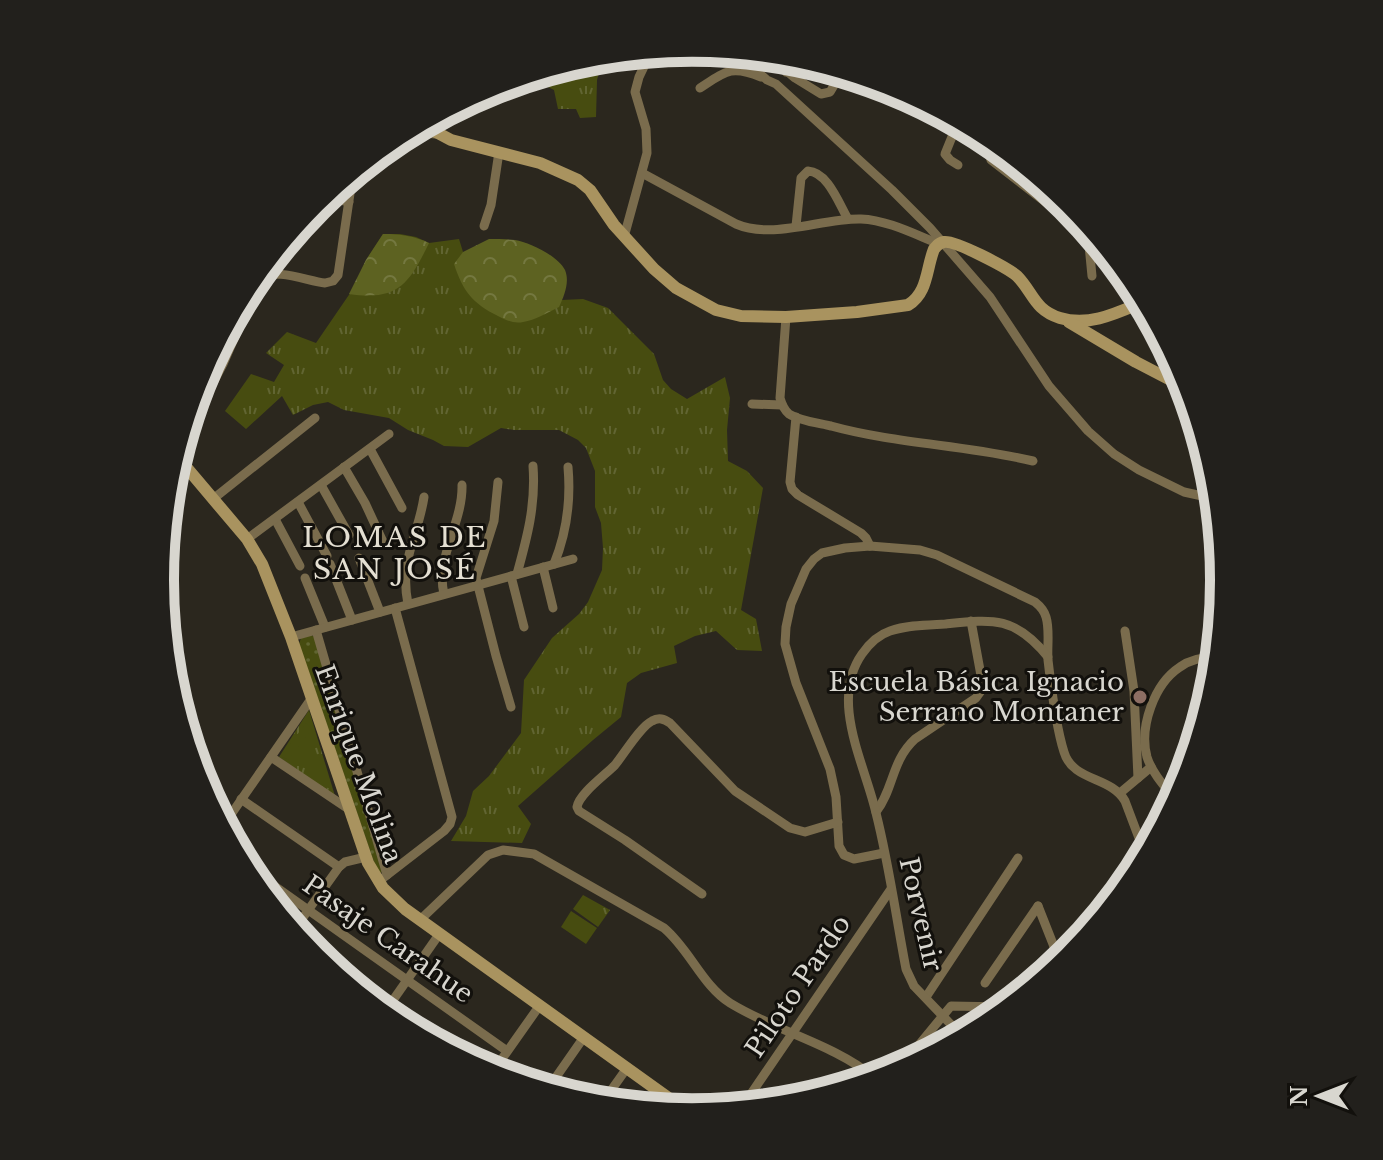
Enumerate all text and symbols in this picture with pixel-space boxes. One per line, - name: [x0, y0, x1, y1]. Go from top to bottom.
- district label: LOMAS DE SAN JOSÉ: [302, 520, 488, 587]
- street label: Enrique Molina: [308, 660, 410, 868]
- place label: Escuela Básica Ignacio Serrano Montaner: [829, 666, 1125, 728]
- marker: Escuela Básica Ignacio Serrano Montaner: [1131, 688, 1149, 706]
- street label: Porvenir: [892, 854, 950, 975]
- street label: Pasaje Carahue: [297, 868, 479, 1010]
- street label: Piloto Pardo: [739, 909, 857, 1063]
- north arrow: [1279, 1056, 1359, 1136]
- text: N: [1286, 1085, 1313, 1106]

